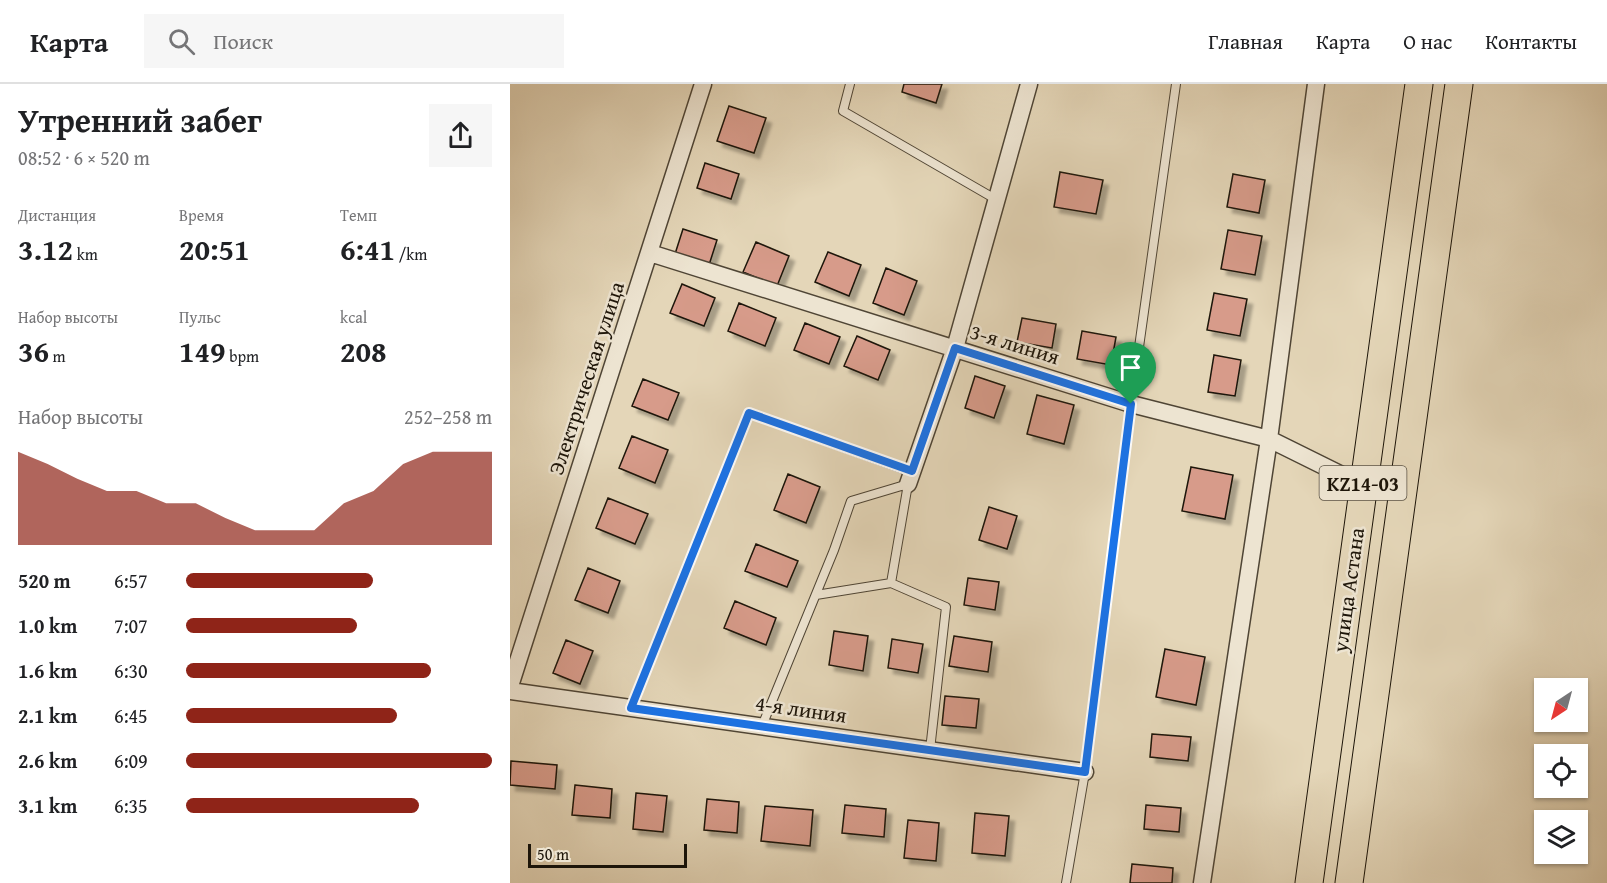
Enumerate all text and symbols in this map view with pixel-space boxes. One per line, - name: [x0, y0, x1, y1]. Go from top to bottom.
- search box: [144, 14, 564, 68]
- text: Карта: [30, 21, 108, 62]
- icon: search: [165, 25, 198, 58]
- text: Поиск: [213, 25, 273, 57]
- text: Главная: [1208, 26, 1283, 57]
- text: Карта: [1316, 26, 1370, 57]
- text: О нас: [1403, 26, 1452, 57]
- text: Контакты: [1485, 26, 1577, 57]
- text: Утренний забег: [18, 96, 262, 144]
- button: share: [429, 104, 492, 167]
- text: 08:52 · 6 × 520 m: [18, 143, 150, 172]
- text: Дистанция: [18, 203, 96, 227]
- text: Время: [179, 203, 224, 227]
- text: Темп: [340, 203, 377, 227]
- text: 3.12: [18, 227, 73, 271]
- text: 20:51: [179, 227, 250, 271]
- text: 6:41: [340, 227, 395, 271]
- text: km: [73, 242, 98, 266]
- text: /km: [395, 242, 427, 266]
- street label: Электрическая улица: [540, 277, 632, 479]
- text: Набор высоты: [18, 305, 118, 329]
- text: Пульс: [179, 305, 221, 329]
- text: kcal: [340, 305, 367, 329]
- street label: 3-я линия: [967, 316, 1064, 372]
- text: 36: [18, 329, 49, 373]
- text: 149: [179, 329, 226, 373]
- text: 208: [340, 329, 387, 373]
- pin: [1105, 342, 1156, 404]
- text: m: [49, 344, 66, 368]
- text: bpm: [226, 344, 259, 368]
- icon: arrive: [1114, 351, 1147, 384]
- text: Набор высоты: [18, 402, 143, 431]
- text: 252–258 m: [404, 402, 492, 431]
- road number: KZ14-03: [1320, 466, 1406, 500]
- street label: улица Астана: [1324, 526, 1372, 655]
- text: 520 m: [18, 566, 71, 595]
- text: 6:57: [114, 566, 148, 595]
- text: 1.0 km: [18, 611, 77, 640]
- text: 7:07: [114, 611, 148, 640]
- text: 1.6 km: [18, 656, 77, 685]
- text: 6:30: [114, 656, 148, 685]
- north arrow: [1534, 678, 1588, 732]
- map controls: [1534, 678, 1588, 864]
- street label: 4-я линия: [753, 687, 849, 731]
- text: 2.1 km: [18, 701, 77, 730]
- text: 6:45: [114, 701, 148, 730]
- button: locate: [1534, 744, 1588, 798]
- text: 2.6 km: [18, 746, 77, 775]
- text: 6:09: [114, 746, 148, 775]
- text: 3.1 km: [18, 791, 77, 820]
- text: 6:35: [114, 791, 148, 820]
- button: layers: [1534, 810, 1588, 864]
- scale bar: [528, 841, 687, 868]
- text: 50 m: [537, 842, 569, 866]

